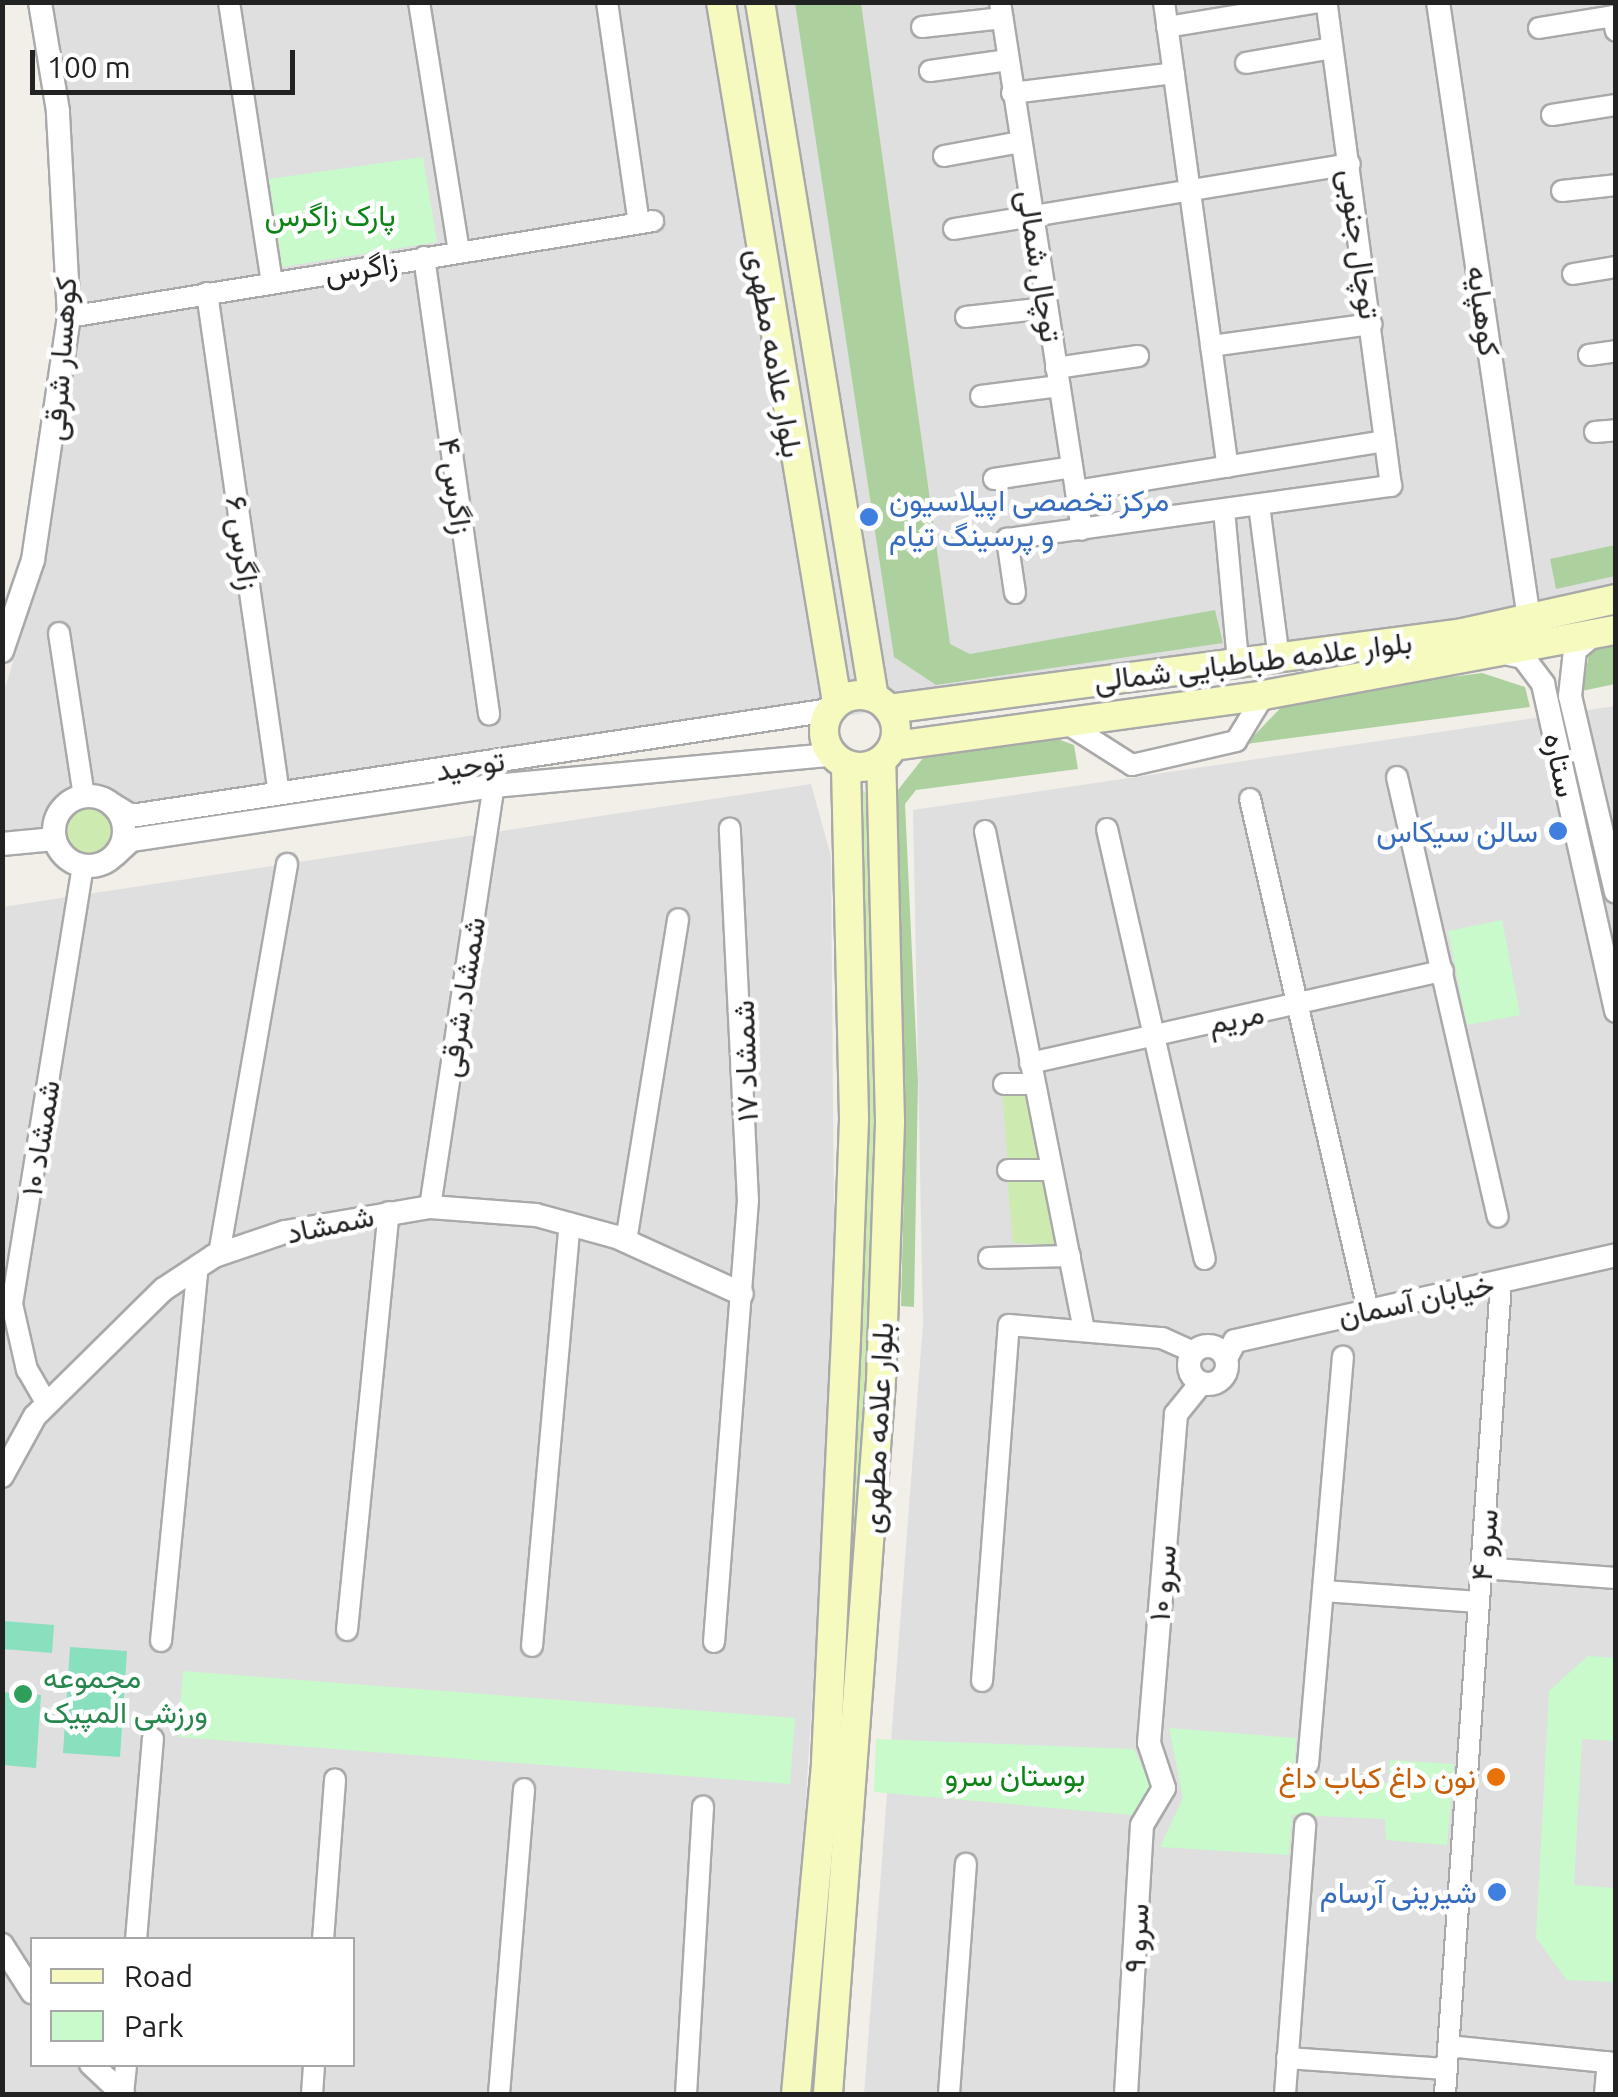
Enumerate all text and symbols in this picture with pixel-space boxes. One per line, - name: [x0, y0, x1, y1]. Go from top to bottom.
- scale bar: [35, 30, 300, 92]
- text: 100 m: [47, 50, 131, 84]
- street label: توچال جنوبی: [1332, 167, 1388, 321]
- street label: توچال شمالی: [1010, 187, 1070, 345]
- park label: پارک زاگرس: [264, 197, 396, 233]
- street label: زاگرس: [322, 244, 400, 292]
- street label: بلوار علامه مطهری: [739, 246, 811, 460]
- street label: کوهپایه: [1460, 263, 1508, 359]
- street label: کوهسار شرقی: [36, 276, 84, 442]
- street label: زاگرس ۴: [431, 435, 481, 537]
- place label: مرکز تخصصی اپیلاسیون و پرسینگ تیام: [889, 482, 1169, 552]
- street label: زاگرس ۶: [219, 494, 267, 592]
- marker: مرکز تخصصی اپیلاسیون و پرسینگ تیام: [858, 506, 880, 528]
- street label: بلوار علامه طباطبایی شمالی: [1092, 624, 1414, 698]
- street label: ستاره: [1537, 730, 1585, 800]
- street label: توحید: [433, 742, 507, 788]
- place label: سالن سیکاس: [1376, 813, 1538, 849]
- marker: سالن سیکاس: [1547, 820, 1569, 842]
- street label: شمشاد شرقی: [432, 914, 492, 1080]
- street label: مریم: [1205, 995, 1267, 1041]
- street label: شمشاد ۱۷: [725, 1000, 765, 1122]
- street label: شمشاد ۱۰: [13, 1078, 67, 1198]
- street label: شمشاد: [283, 1197, 377, 1251]
- street label: خیابان آسمان: [1335, 1266, 1497, 1334]
- street label: بلوار علامه مطهری: [853, 1321, 901, 1535]
- street label: سرو ۴: [1463, 1507, 1505, 1583]
- street label: سرو ۱۰: [1141, 1543, 1183, 1623]
- place label: مجموعه ورزشی المپیک: [43, 1659, 208, 1730]
- marker: مجموعه ورزشی المپیک: [12, 1683, 34, 1705]
- park label: بوستان سرو: [945, 1757, 1085, 1793]
- place label: نون داغ کباب داغ: [1278, 1759, 1476, 1795]
- marker: نون داغ کباب داغ: [1485, 1766, 1507, 1788]
- place label: شیرینی آرسام: [1320, 1874, 1477, 1910]
- marker: شیرینی آرسام: [1486, 1881, 1508, 1903]
- street label: سرو ۹: [1116, 1902, 1156, 1974]
- legend: [30, 1937, 355, 2067]
- text: Road: [124, 1959, 193, 1993]
- text: Park: [124, 2009, 184, 2043]

